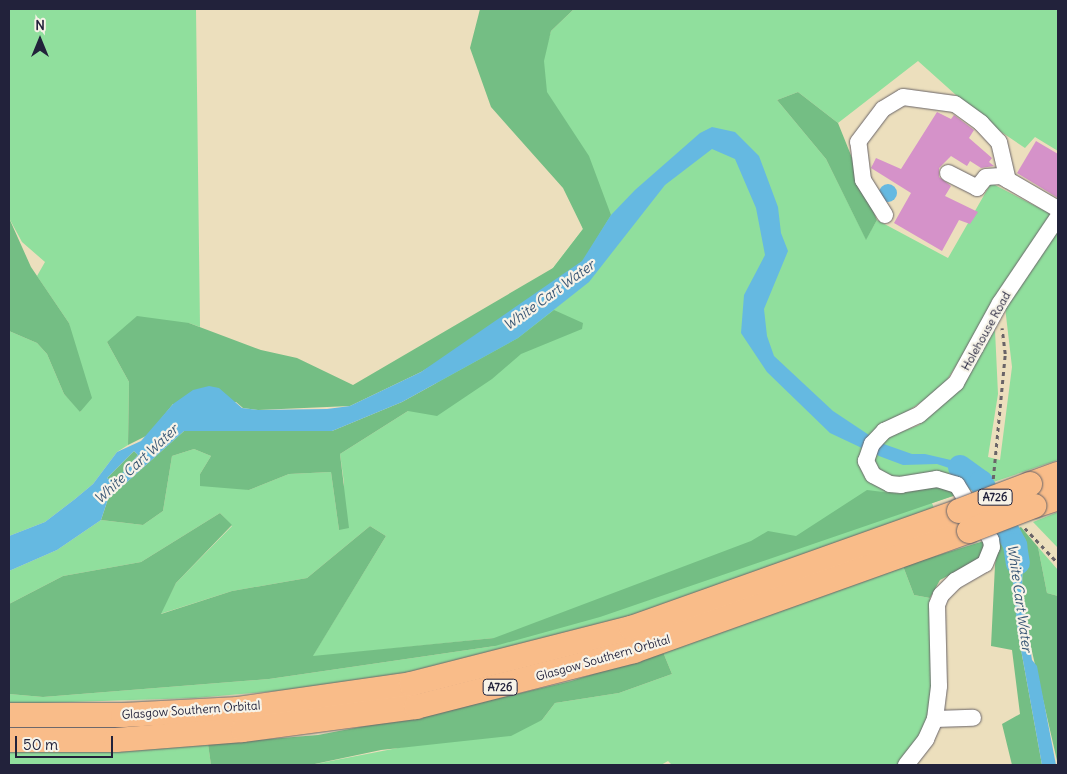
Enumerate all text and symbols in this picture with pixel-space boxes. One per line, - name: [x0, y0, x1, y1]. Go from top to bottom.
- north arrow: [15, 15, 65, 65]
- text: N: [35, 16, 45, 34]
- water label: White Cart Water: [500, 256, 598, 334]
- street label: Holehouse Road: [958, 289, 1014, 373]
- water label: White Cart Water: [91, 421, 181, 507]
- road number: A726: [978, 488, 1012, 506]
- water label: White Cart Water: [1004, 543, 1036, 653]
- street label: Glasgow Southern Orbital: [534, 632, 672, 684]
- road number: A726: [482, 679, 518, 696]
- street label: Glasgow Southern Orbital: [121, 698, 261, 722]
- scale bar: [18, 726, 115, 758]
- text: 50 m: [23, 735, 58, 754]

